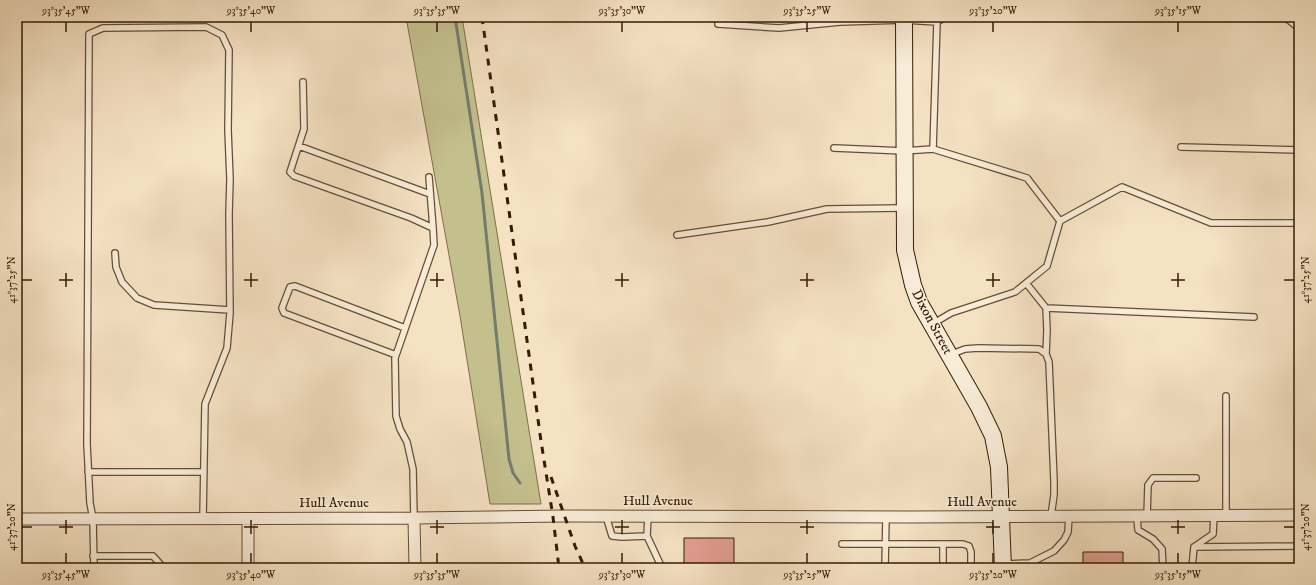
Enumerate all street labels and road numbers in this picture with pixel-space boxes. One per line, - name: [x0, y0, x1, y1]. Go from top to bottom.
- street label: Dixon Street: [907, 286, 957, 358]
- street label: Hull Avenue: [623, 492, 693, 510]
- street label: Hull Avenue: [947, 493, 1017, 511]
- street label: Hull Avenue: [299, 494, 369, 512]

